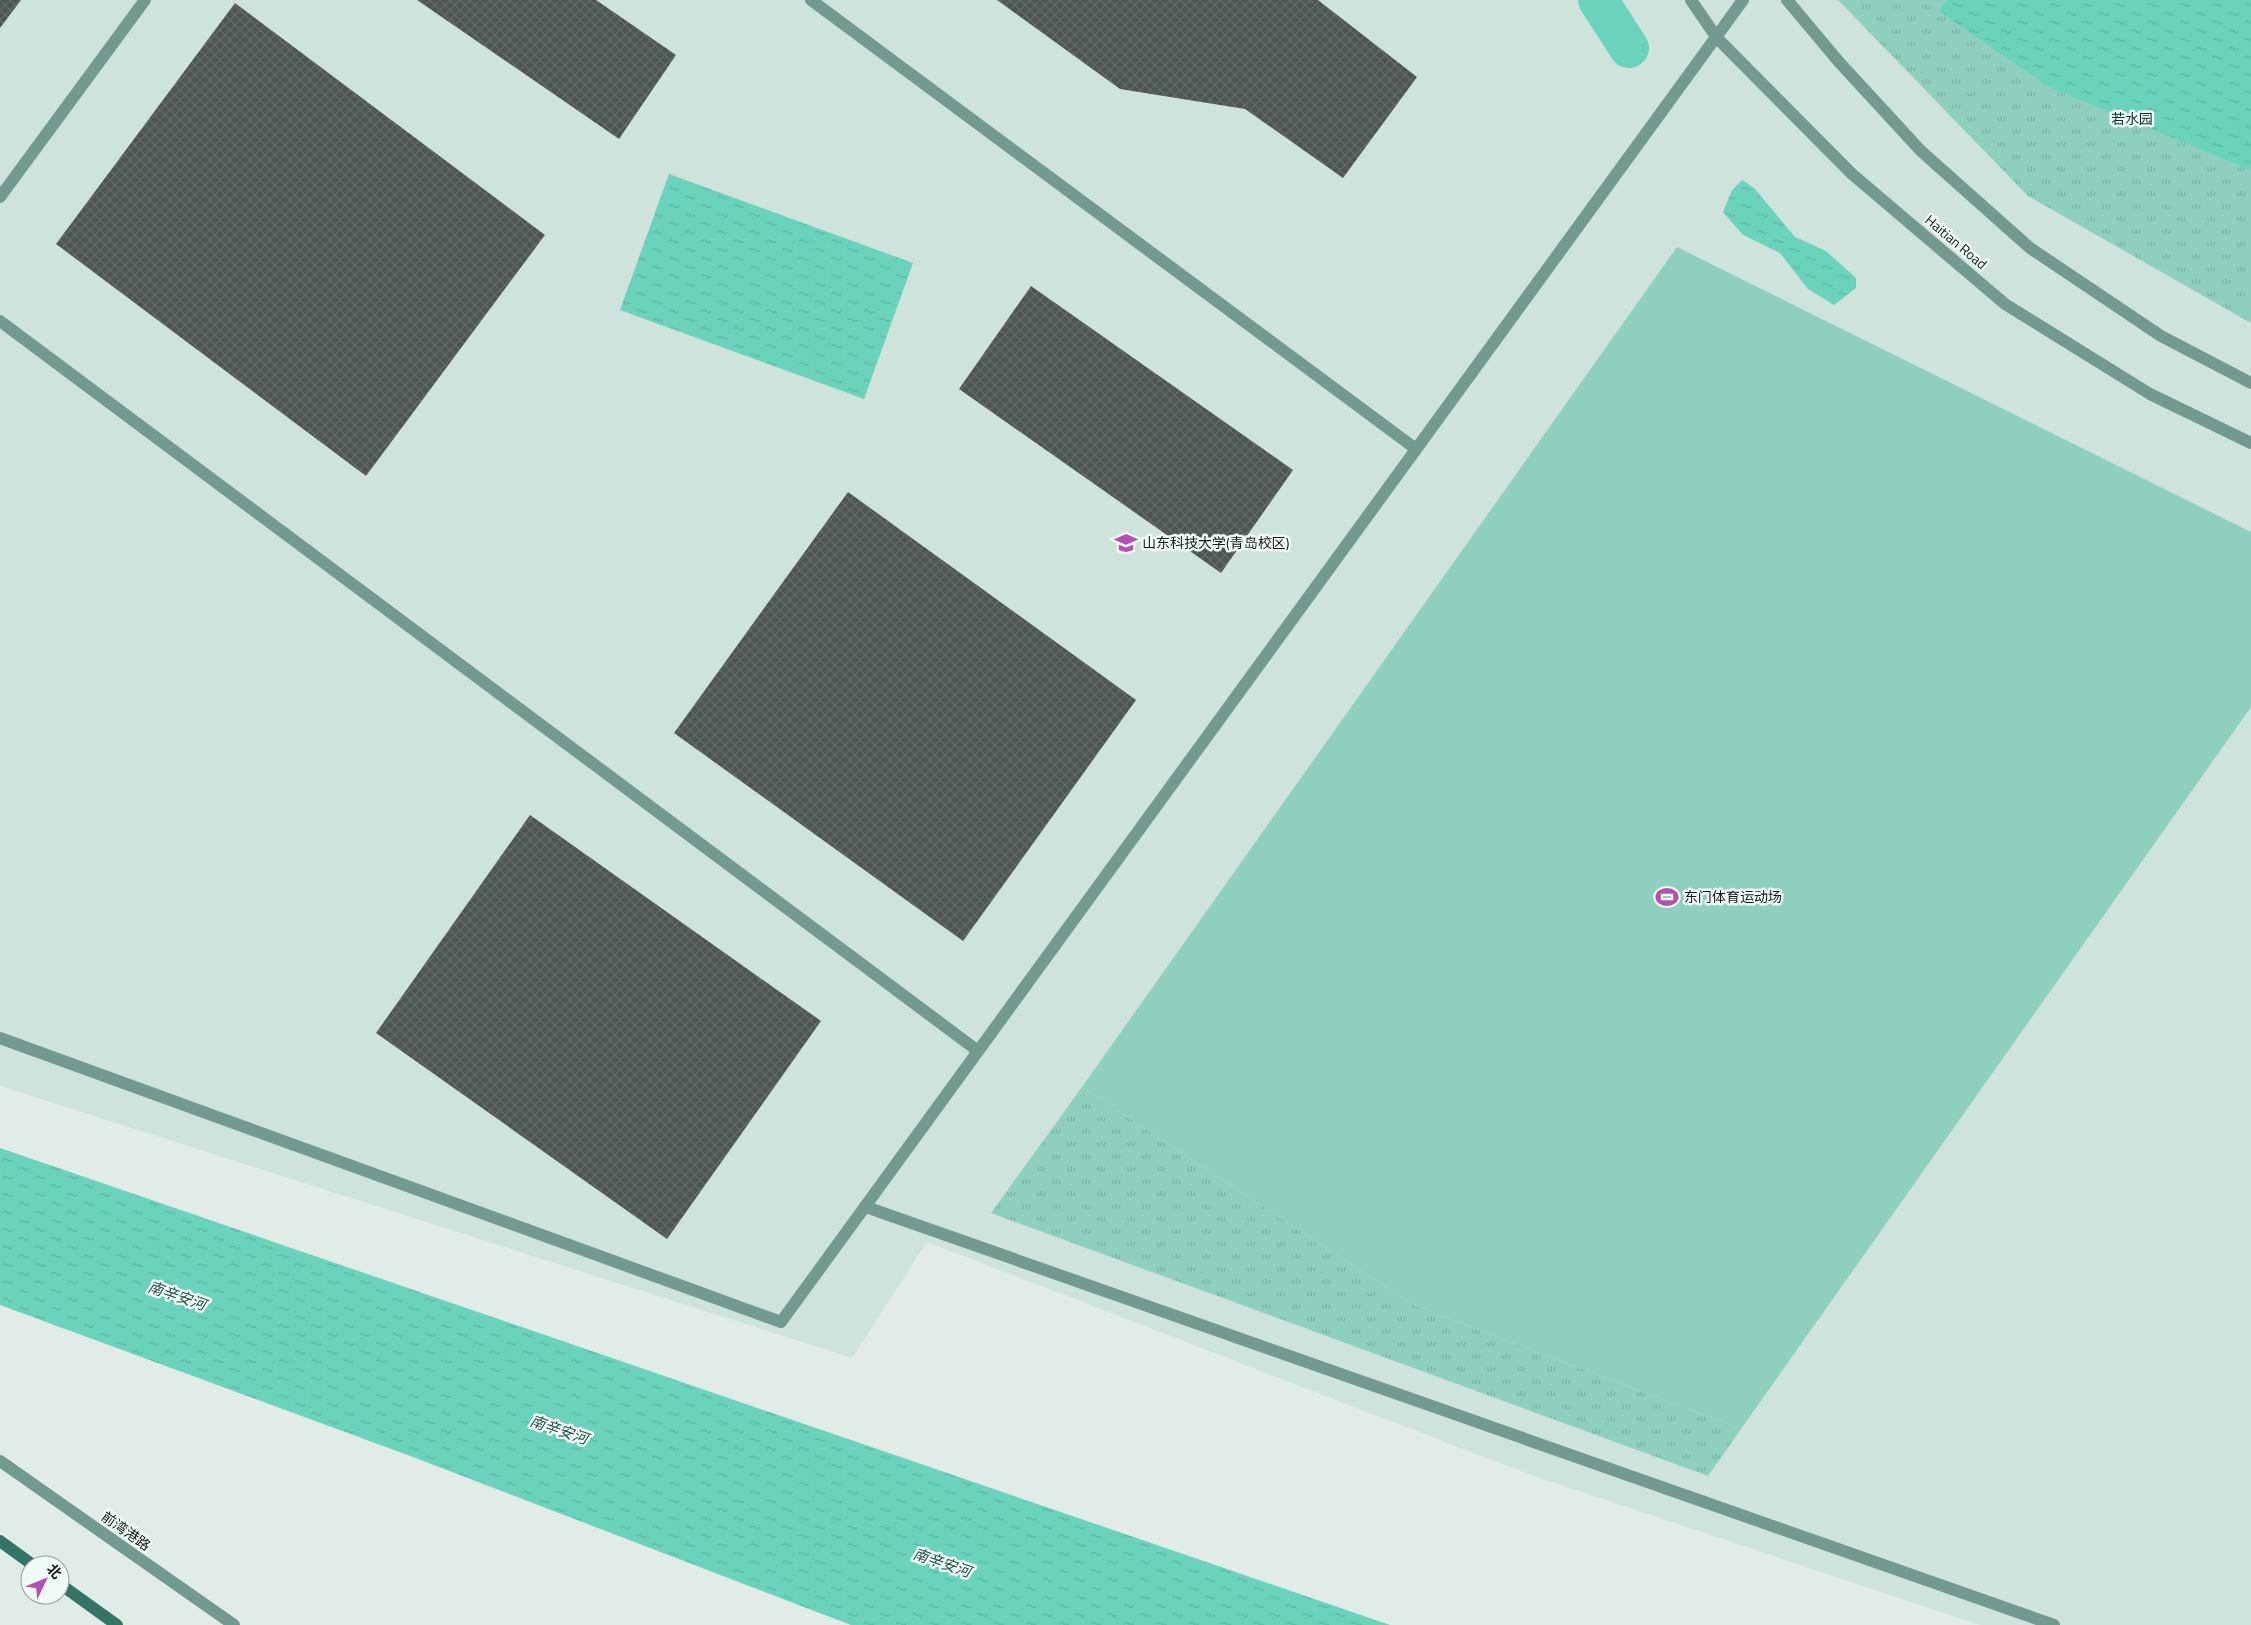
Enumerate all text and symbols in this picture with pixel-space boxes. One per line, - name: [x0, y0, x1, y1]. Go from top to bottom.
- park label: 若水园: [2111, 108, 2153, 129]
- street label: Haitian Road: [1921, 209, 1992, 274]
- school or university icon: 山东科技大学(青岛校区): [1113, 530, 1139, 556]
- place label: 山东科技大学(青岛校区): [1142, 532, 1289, 553]
- sports icon: 东门体育运动场: [1654, 884, 1680, 910]
- place label: 东门体育运动场: [1684, 886, 1782, 907]
- water label: 南辛安河: [145, 1275, 212, 1317]
- water label: 南辛安河: [527, 1409, 594, 1451]
- street label: 前湾港路: [97, 1506, 155, 1555]
- water label: 南辛安河: [910, 1542, 977, 1584]
- north arrow: [20, 1555, 70, 1605]
- text: 北: [42, 1559, 67, 1583]

